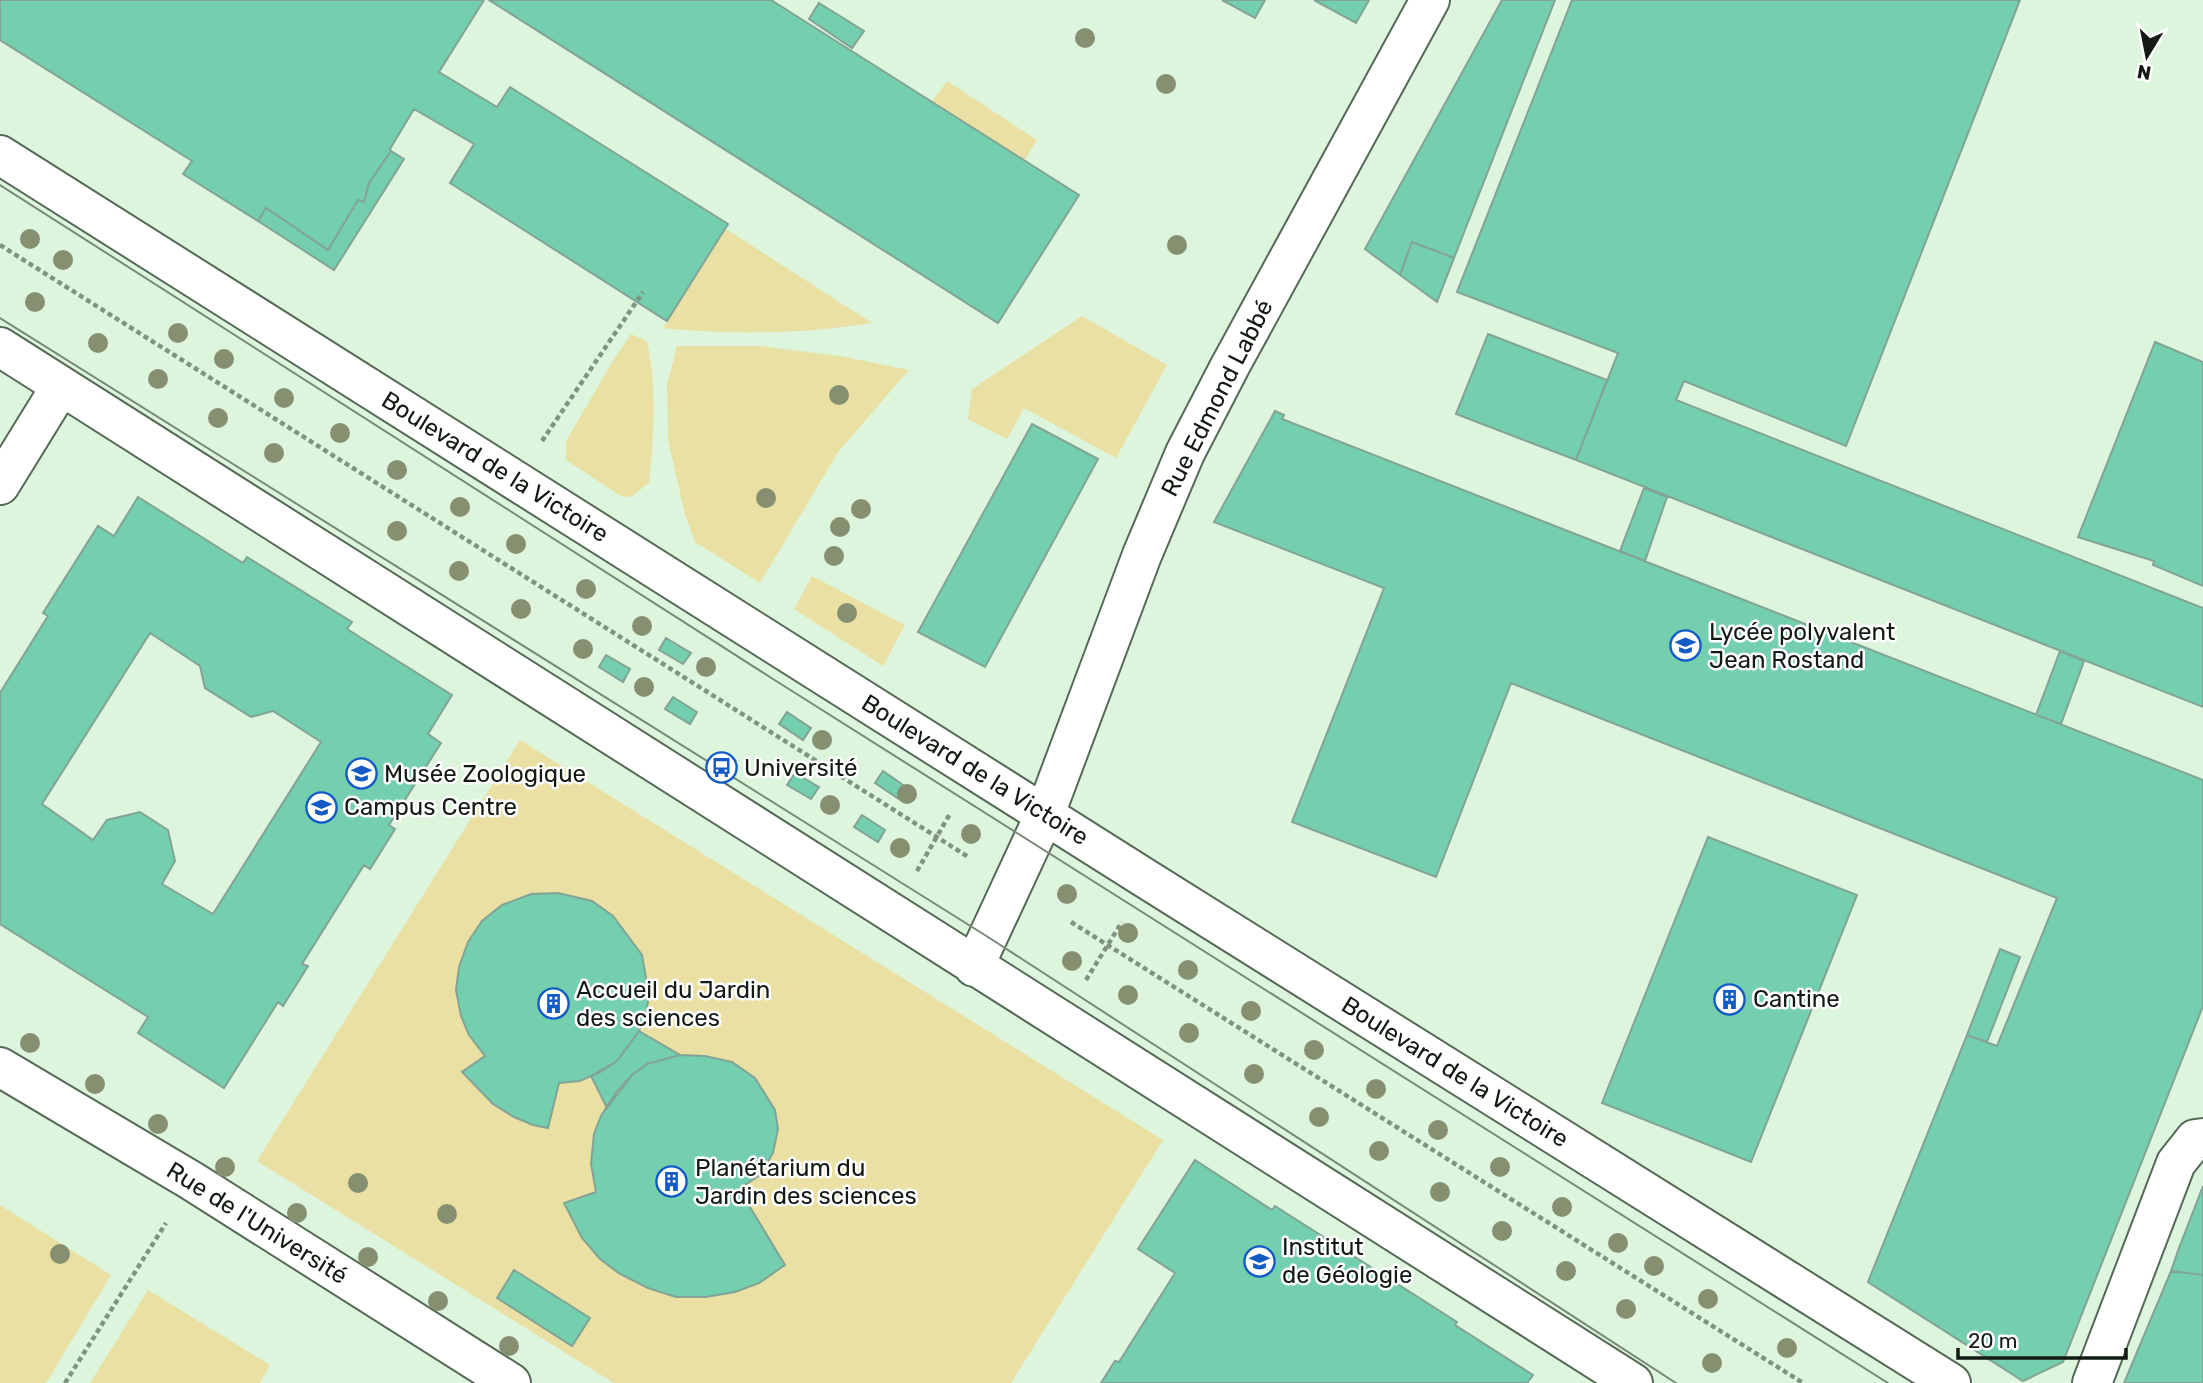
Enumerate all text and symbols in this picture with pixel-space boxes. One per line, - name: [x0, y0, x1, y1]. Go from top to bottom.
- north arrow: [2112, 21, 2182, 91]
- text: N: [2135, 60, 2153, 85]
- street label: Rue Edmond Labbé: [1155, 295, 1279, 501]
- street label: Boulevard de la Victoire: [376, 386, 614, 548]
- place label: Lycée polyvalent Jean Rostand: [1709, 618, 1895, 674]
- school or university icon: Lycée polyvalent Jean Rostand: [1669, 629, 1703, 663]
- street label: Boulevard de la Victoire: [856, 689, 1094, 851]
- bus stop icon: Université: [704, 751, 738, 785]
- place label: Université: [744, 754, 857, 782]
- school or university icon: Musée Zoologique: [344, 757, 378, 791]
- place label: Musée Zoologique: [384, 760, 586, 788]
- school or university icon: Campus Centre: [304, 790, 338, 824]
- place label: Campus Centre: [344, 793, 517, 821]
- place label: Accueil du Jardin des sciences: [576, 976, 770, 1032]
- building icon: Cantine: [1713, 982, 1747, 1016]
- place label: Cantine: [1753, 985, 1840, 1013]
- building icon: Accueil du Jardin des sciences: [536, 987, 570, 1021]
- street label: Boulevard de la Victoire: [1336, 991, 1574, 1153]
- place label: Planétarium du Jardin des sciences: [695, 1154, 917, 1210]
- street label: Rue de l'Université: [162, 1156, 352, 1290]
- building icon: Planétarium du Jardin des sciences: [655, 1165, 689, 1199]
- place label: Institut de Géologie: [1282, 1233, 1412, 1289]
- school or university icon: Institut de Géologie: [1242, 1244, 1276, 1278]
- scale bar: [1958, 1316, 2126, 1360]
- text: 20 m: [1968, 1328, 2017, 1353]

